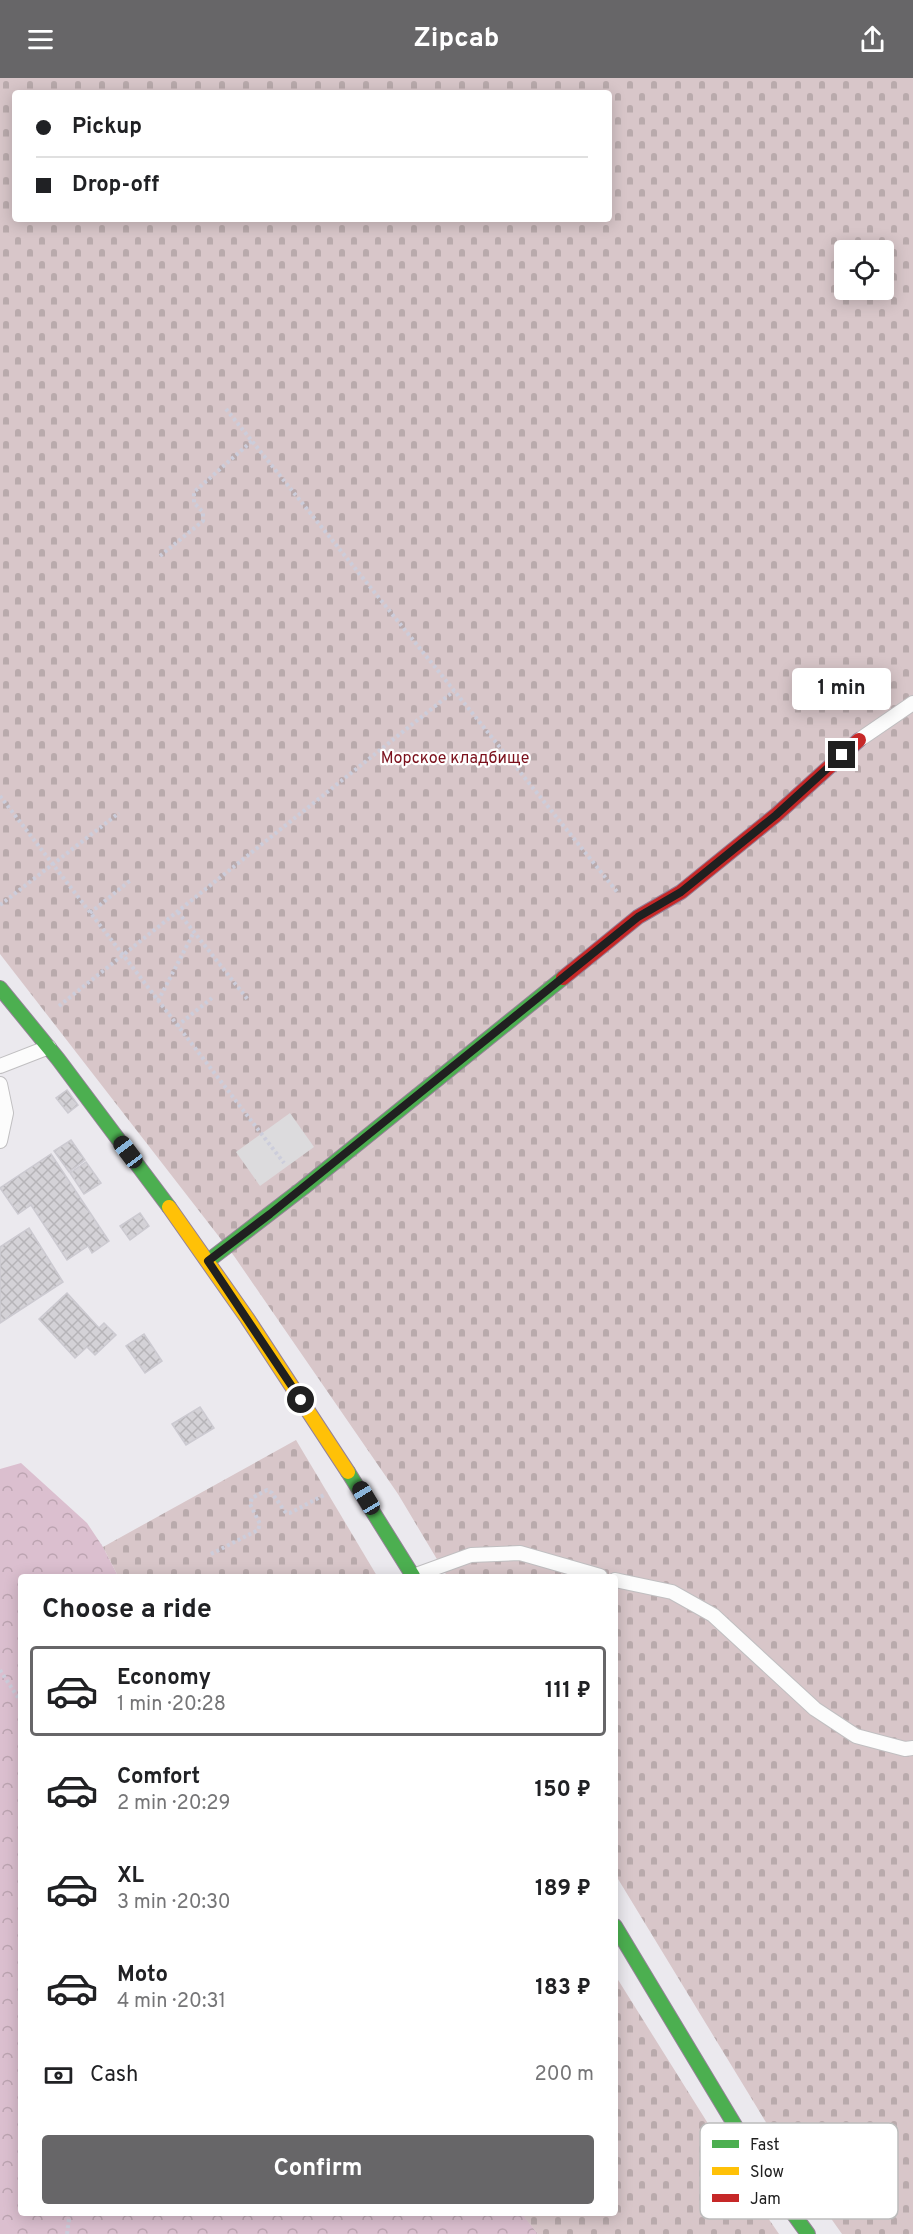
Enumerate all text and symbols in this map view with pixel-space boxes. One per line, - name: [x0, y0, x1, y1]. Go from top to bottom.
- text: Zipcab: [414, 22, 499, 56]
- icon: menu: [24, 23, 57, 56]
- icon: share: [856, 23, 889, 56]
- text: Pickup: [72, 114, 142, 141]
- text: Drop-off: [72, 172, 159, 199]
- map controls: [834, 240, 894, 300]
- button: locate: [834, 240, 894, 300]
- callout: 1 min: [792, 668, 892, 710]
- text: 1 min: [817, 676, 866, 702]
- route end: [828, 741, 855, 768]
- park label: Морское кладбище: [381, 749, 529, 769]
- car: [110, 1132, 146, 1172]
- route start: [287, 1386, 314, 1413]
- car: [349, 1478, 383, 1518]
- text: Choose a ride: [42, 1593, 212, 1627]
- icon: car: [45, 1664, 99, 1718]
- text: Economy: [117, 1665, 211, 1692]
- text: 111 ₽: [545, 1678, 591, 1705]
- text: 1 min · 20:28: [117, 1692, 226, 1718]
- icon: car: [45, 1763, 99, 1817]
- text: Comfort: [117, 1764, 200, 1791]
- text: 150 ₽: [534, 1777, 591, 1804]
- text: 2 min · 20:29: [117, 1791, 230, 1817]
- icon: car: [45, 1862, 99, 1916]
- text: XL: [117, 1863, 144, 1890]
- text: 189 ₽: [535, 1876, 591, 1903]
- text: 3 min · 20:30: [117, 1890, 231, 1916]
- icon: car: [45, 1961, 99, 2015]
- text: Moto: [117, 1962, 168, 1989]
- text: 183 ₽: [535, 1975, 591, 2002]
- text: 4 min · 20:31: [117, 1989, 226, 2015]
- icon: cash: [42, 2059, 75, 2092]
- text: Cash: [90, 2062, 139, 2089]
- text: 200 m: [535, 2062, 594, 2088]
- legend: [700, 2123, 898, 2219]
- button: Confirm: [42, 2135, 594, 2204]
- text: Fast: [750, 2136, 780, 2156]
- text: Slow: [750, 2163, 784, 2183]
- text: Jam: [750, 2190, 781, 2210]

